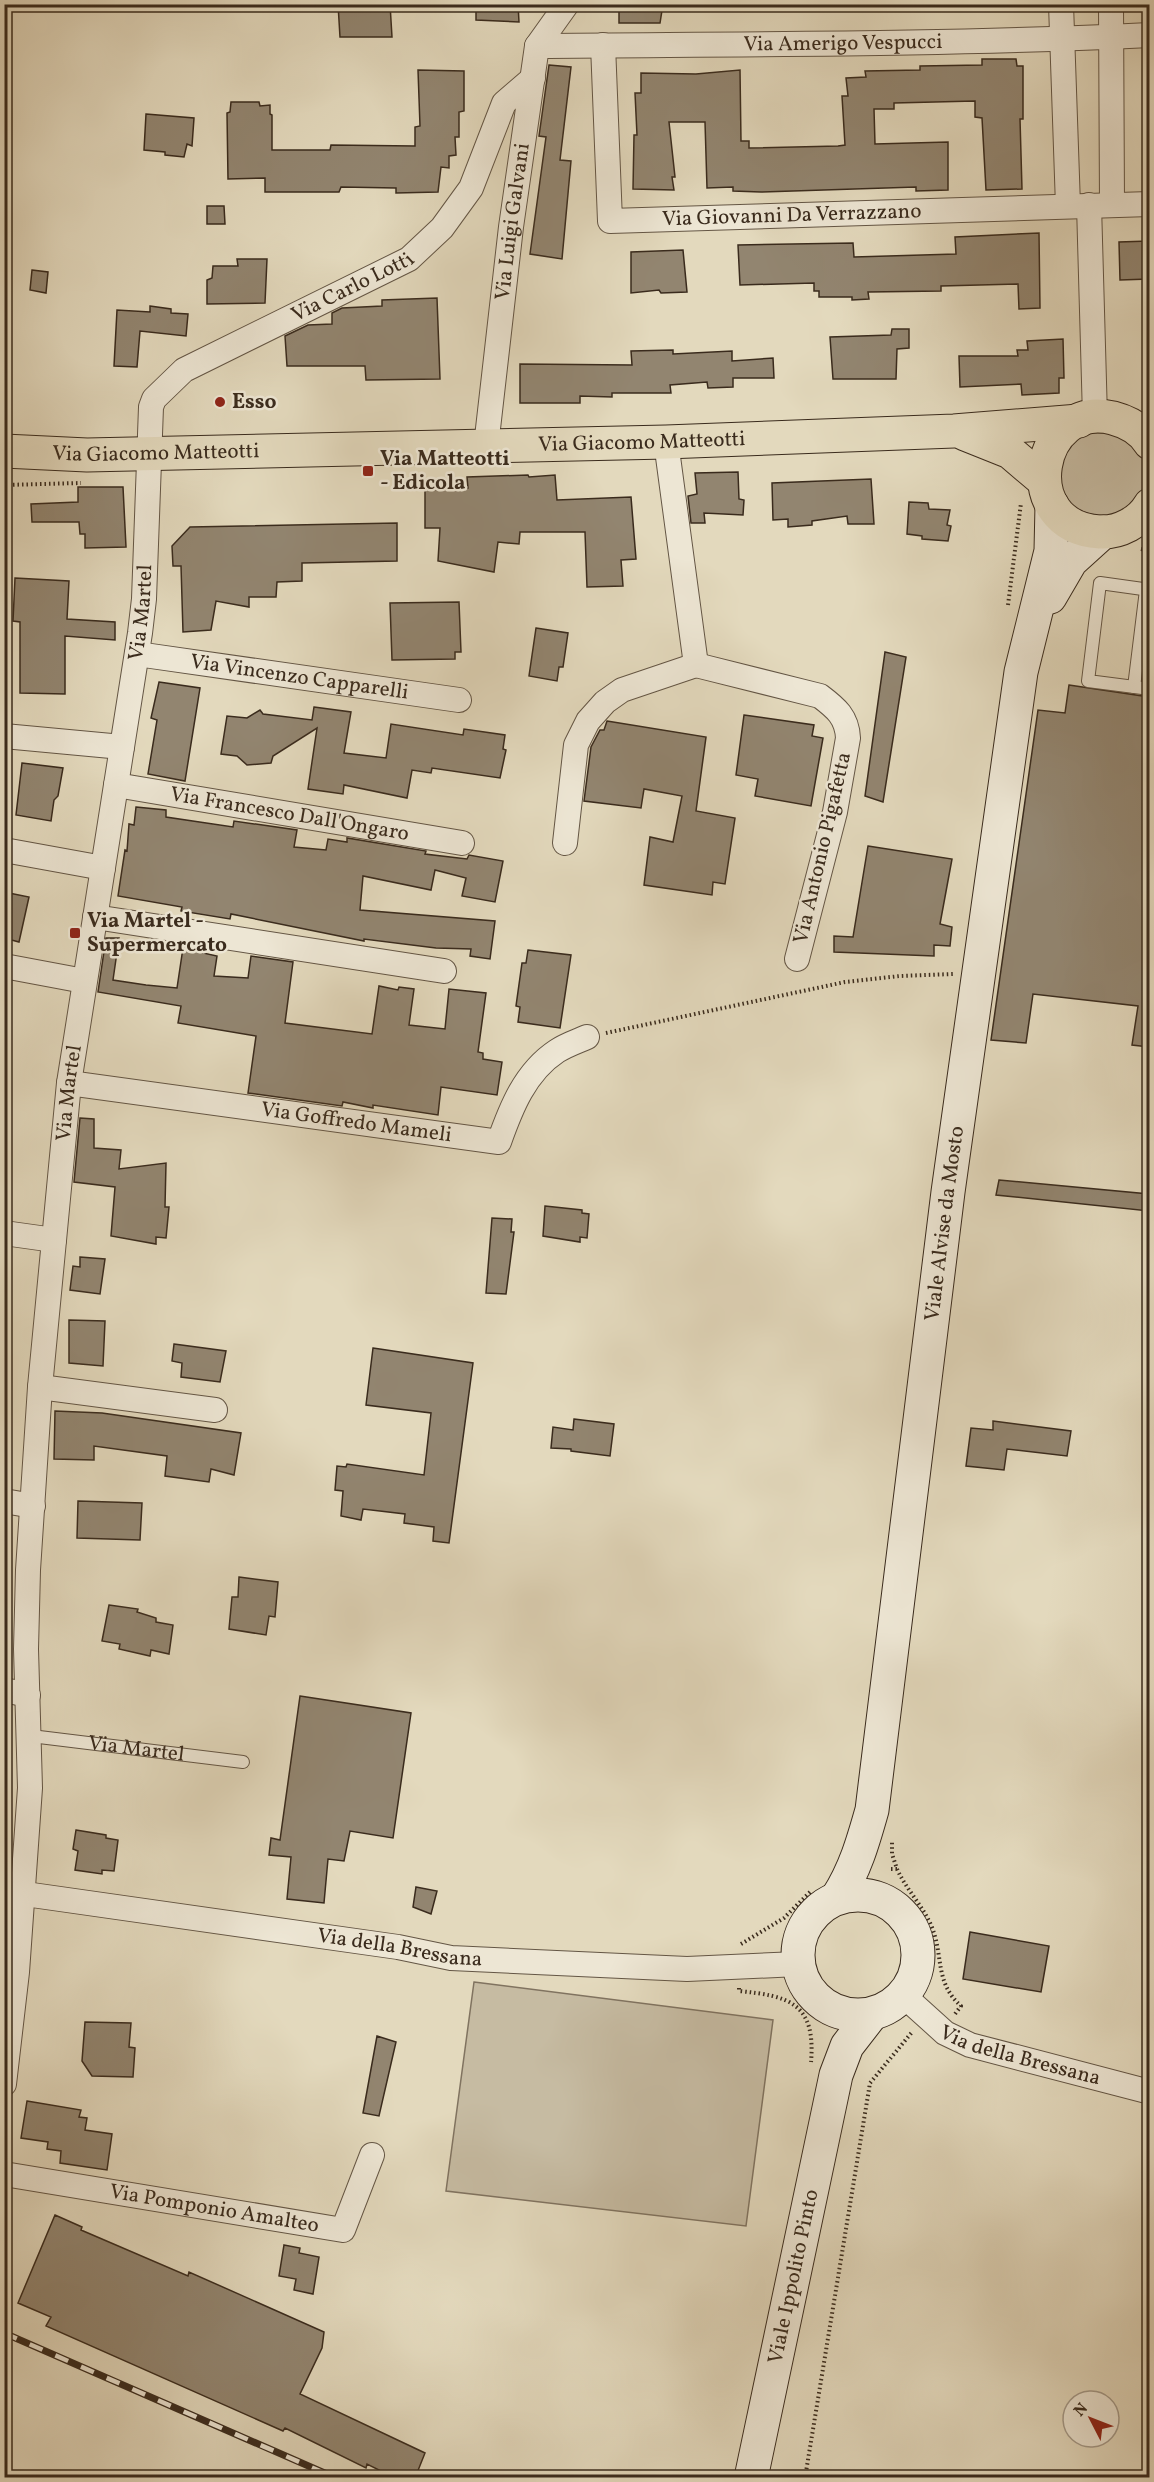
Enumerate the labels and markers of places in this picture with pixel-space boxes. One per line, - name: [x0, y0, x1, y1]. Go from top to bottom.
- place label: Esso: [232, 388, 277, 417]
- marker: Esso: [213, 395, 227, 409]
- place label: Via Matteotti - Edicola: [380, 445, 510, 498]
- marker: Via Matteotti - Edicola: [361, 464, 375, 478]
- place label: Via Martel - Supermercato: [87, 907, 227, 960]
- marker: Via Martel - Supermercato: [68, 926, 82, 940]

